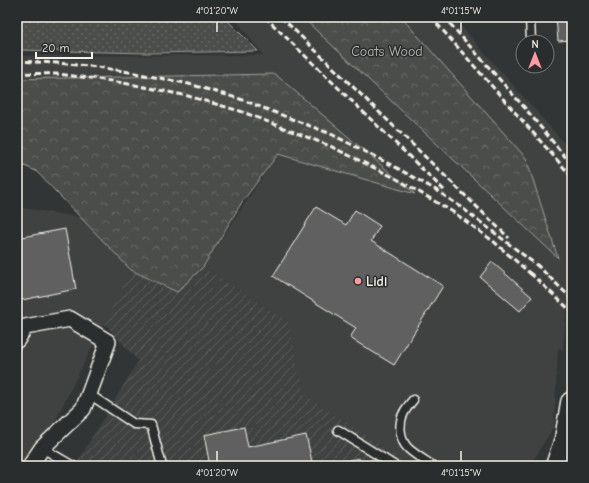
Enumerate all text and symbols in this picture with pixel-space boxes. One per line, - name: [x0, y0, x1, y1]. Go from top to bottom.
- text: 4°01'20"W: [196, 5, 238, 17]
- text: 4°01'15"W: [441, 5, 481, 17]
- scale bar: [36, 34, 92, 60]
- north arrow: [515, 34, 555, 74]
- text: N: [531, 38, 539, 51]
- text: 20 m: [42, 41, 70, 55]
- park label: Coats Wood: [351, 43, 423, 60]
- place label: Lidl: [366, 273, 387, 290]
- marker: Lidl: [353, 276, 363, 286]
- text: 4°01'20"W: [196, 467, 238, 479]
- text: 4°01'15"W: [441, 467, 481, 479]

